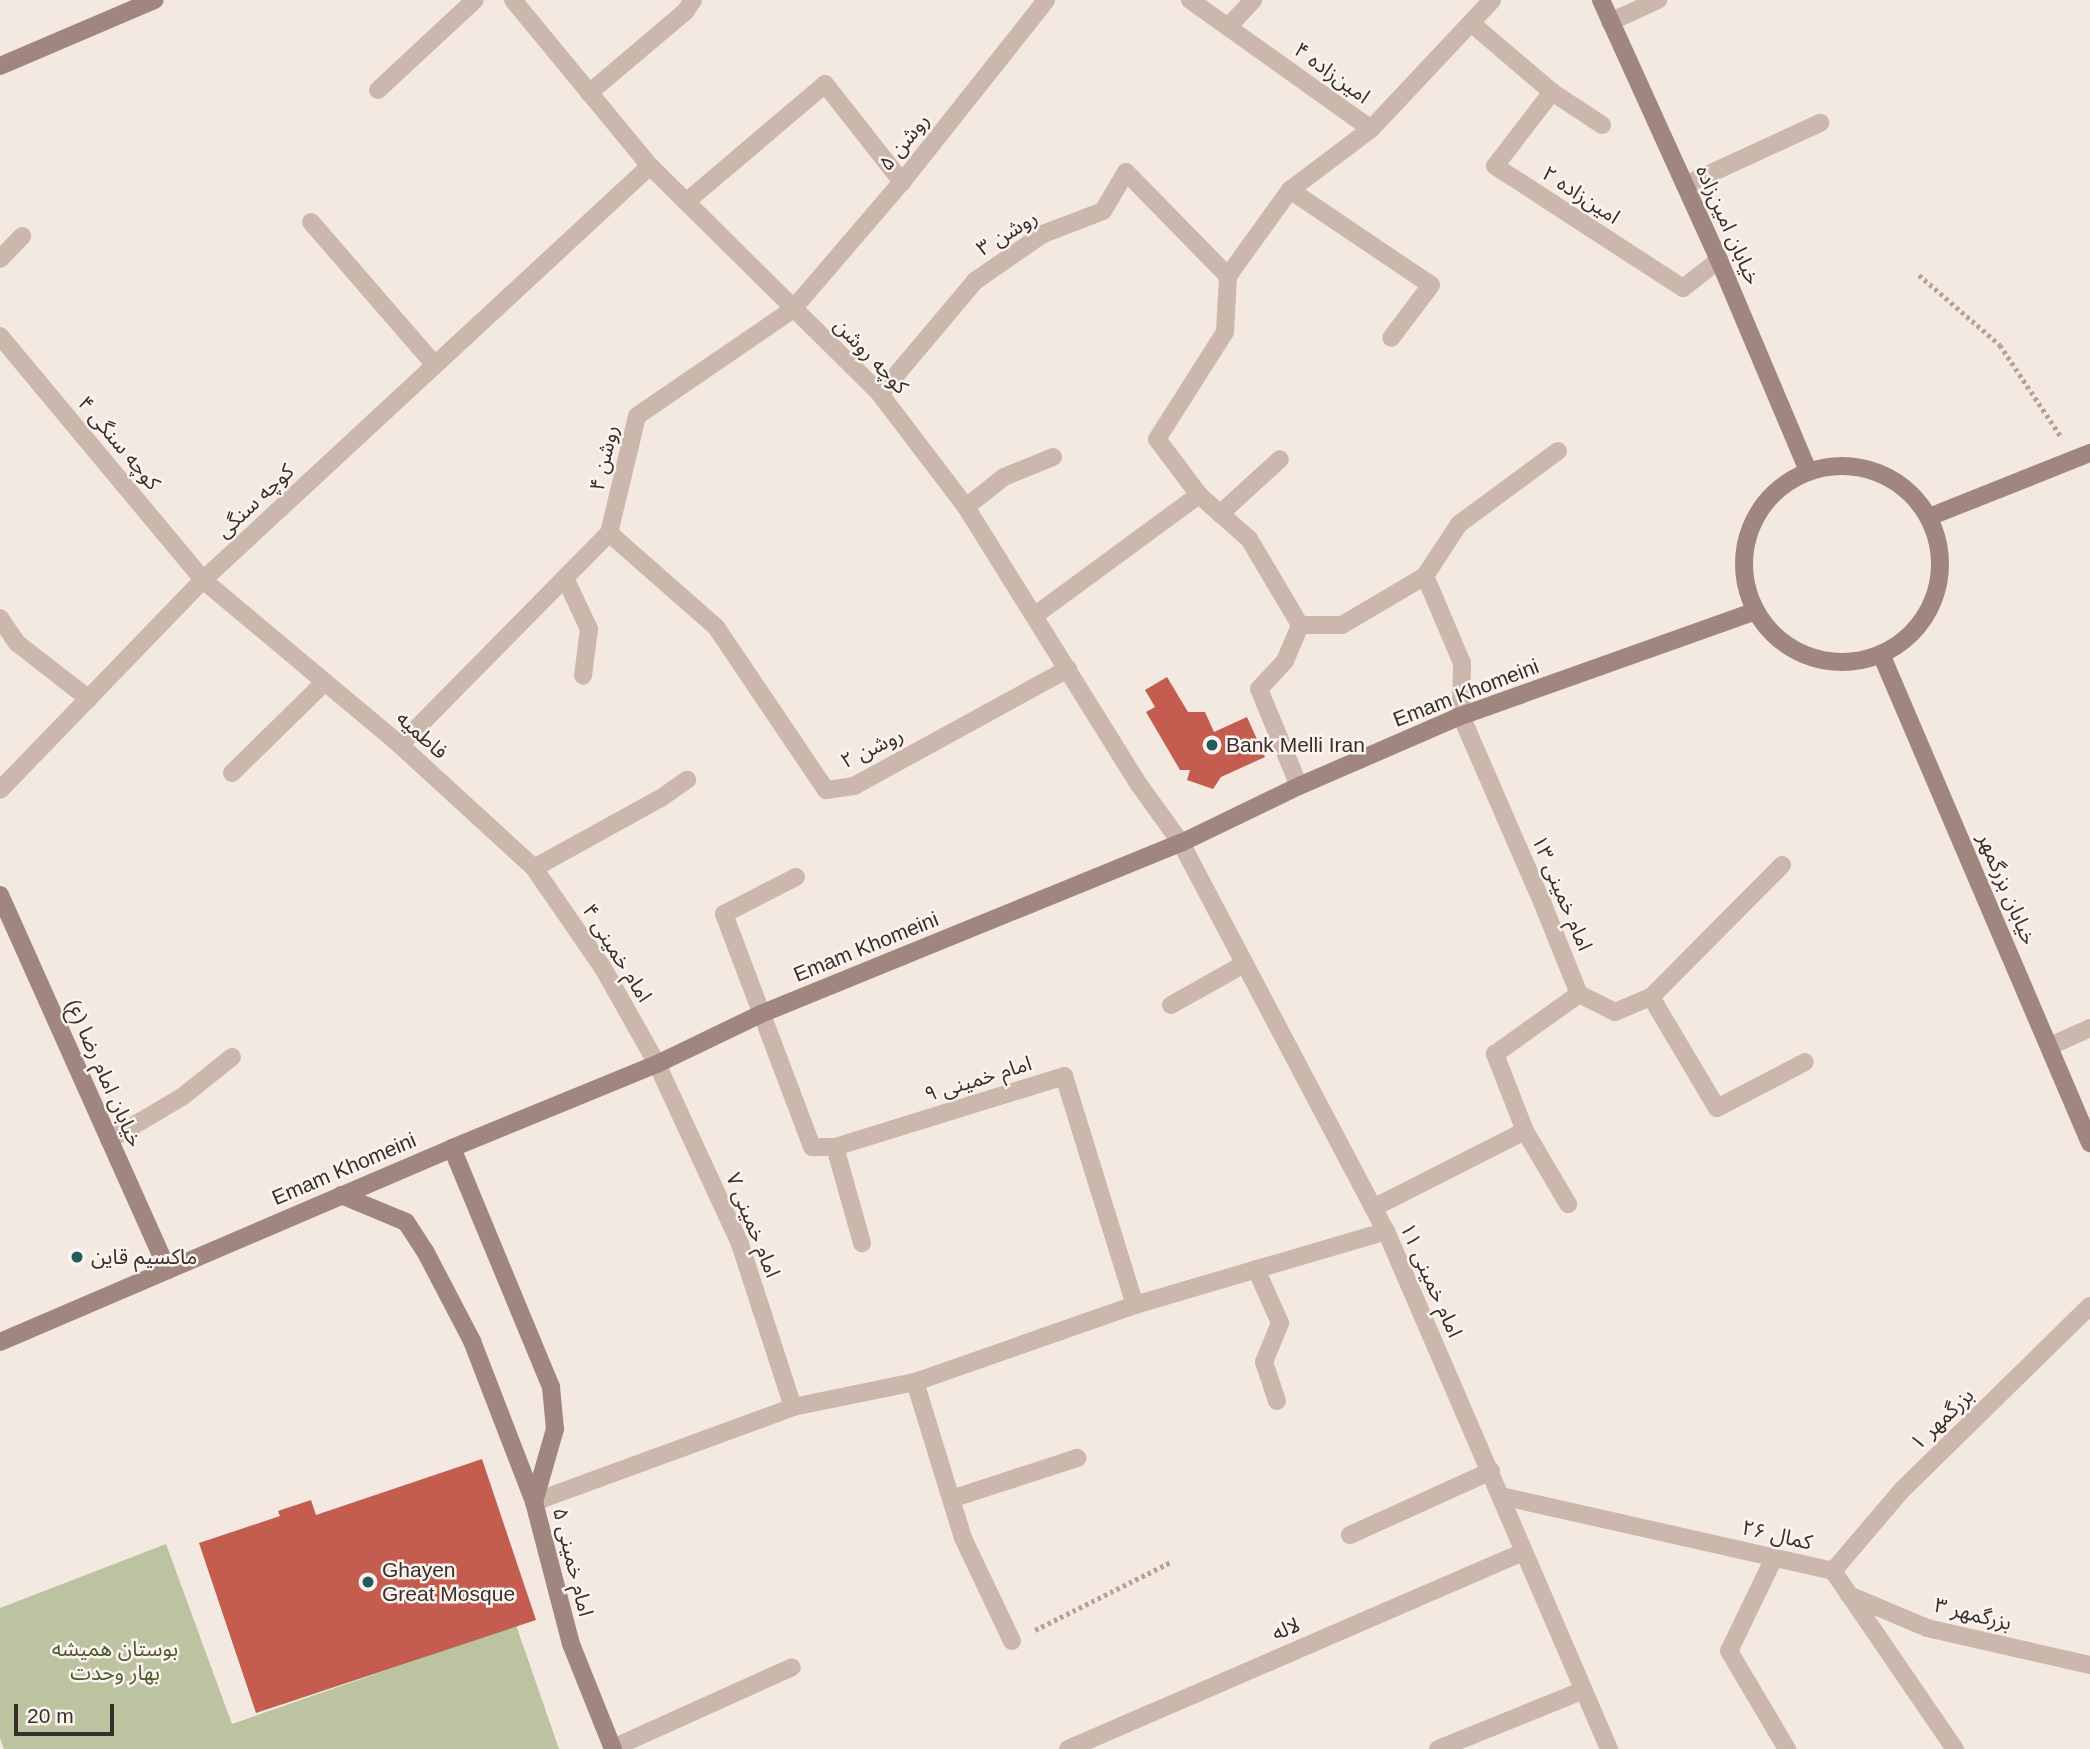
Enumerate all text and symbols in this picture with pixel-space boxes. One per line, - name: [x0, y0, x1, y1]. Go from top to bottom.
- street label: امین‌زاده ۴: [1289, 37, 1375, 109]
- street label: روشن ۵: [873, 108, 935, 176]
- street label: امین‌زاده ۲: [1537, 161, 1625, 229]
- street label: خیابان امین‌زاده: [1690, 161, 1766, 289]
- street label: روشن ۳: [972, 205, 1042, 261]
- street label: کوچه روشن: [829, 313, 913, 399]
- street label: کوچه سنگی ۴: [73, 391, 165, 495]
- street label: روشن ۴: [584, 423, 624, 493]
- street label: کوچه سنگی: [211, 459, 299, 543]
- street label: Emam Khomeini: [1390, 654, 1542, 732]
- street label: فاطمیه: [391, 706, 453, 764]
- street label: روشن ۲: [836, 722, 908, 774]
- place label: Bank Melli Iran: [1226, 732, 1365, 758]
- marker: Bank Melli Iran: [1204, 737, 1220, 753]
- street label: خیابان بزرگمهر: [1972, 829, 2042, 949]
- street label: امام خمینی ۱۳: [1526, 831, 1598, 955]
- street label: امام خمینی ۴: [577, 899, 657, 1007]
- street label: Emam Khomeini: [790, 906, 942, 988]
- street label: خیابان امام رضا (ع): [60, 995, 148, 1151]
- street label: امام خمینی ۹: [921, 1051, 1035, 1107]
- street label: Emam Khomeini: [268, 1127, 420, 1211]
- street label: امام خمینی ۷: [721, 1169, 785, 1281]
- street label: امام خمینی ۱۱: [1394, 1219, 1468, 1341]
- place label: ماکسیم قاین: [91, 1244, 197, 1270]
- marker: ماکسیم قاین: [69, 1249, 85, 1265]
- street label: بزرگمهر ۱: [1905, 1383, 1979, 1455]
- street label: امام خمینی ۵: [547, 1505, 599, 1619]
- street label: کمال ۲۶: [1739, 1515, 1815, 1555]
- place label: Ghayen Great Mosque: [382, 1557, 515, 1607]
- marker: Ghayen Great Mosque: [360, 1574, 376, 1590]
- street label: بزرگمهر ۳: [1932, 1592, 2014, 1636]
- street label: لاله: [1268, 1612, 1304, 1646]
- park label: بوستان همیشه بهار وحدت: [52, 1636, 178, 1686]
- scale bar: [18, 1690, 117, 1734]
- text: 20 m: [27, 1704, 74, 1727]

